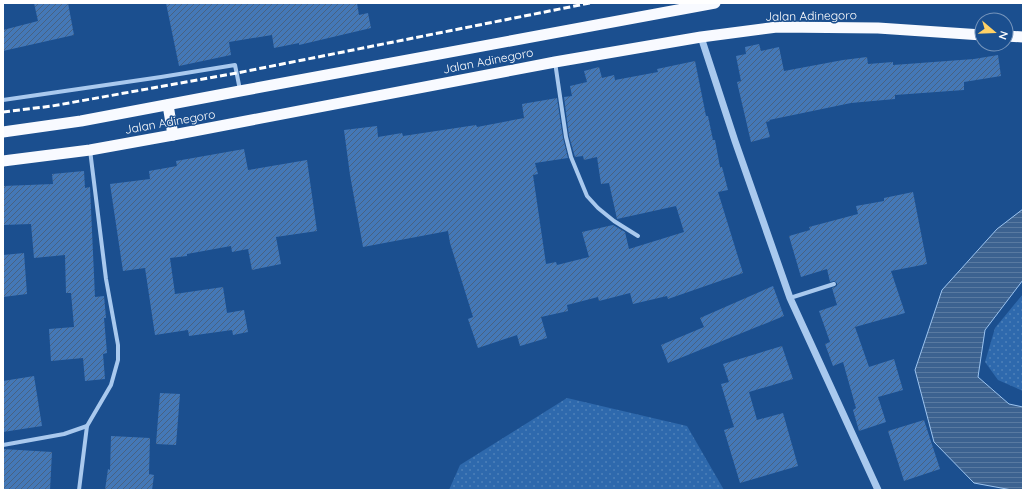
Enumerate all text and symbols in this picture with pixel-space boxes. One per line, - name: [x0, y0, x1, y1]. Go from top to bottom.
- street label: Jalan Adinegoro: [765, 7, 857, 24]
- north arrow: [974, 12, 1014, 52]
- text: N: [996, 29, 1011, 41]
- street label: Jalan Adinegoro: [441, 44, 534, 77]
- street label: Jalan Adinegoro: [123, 106, 216, 137]

